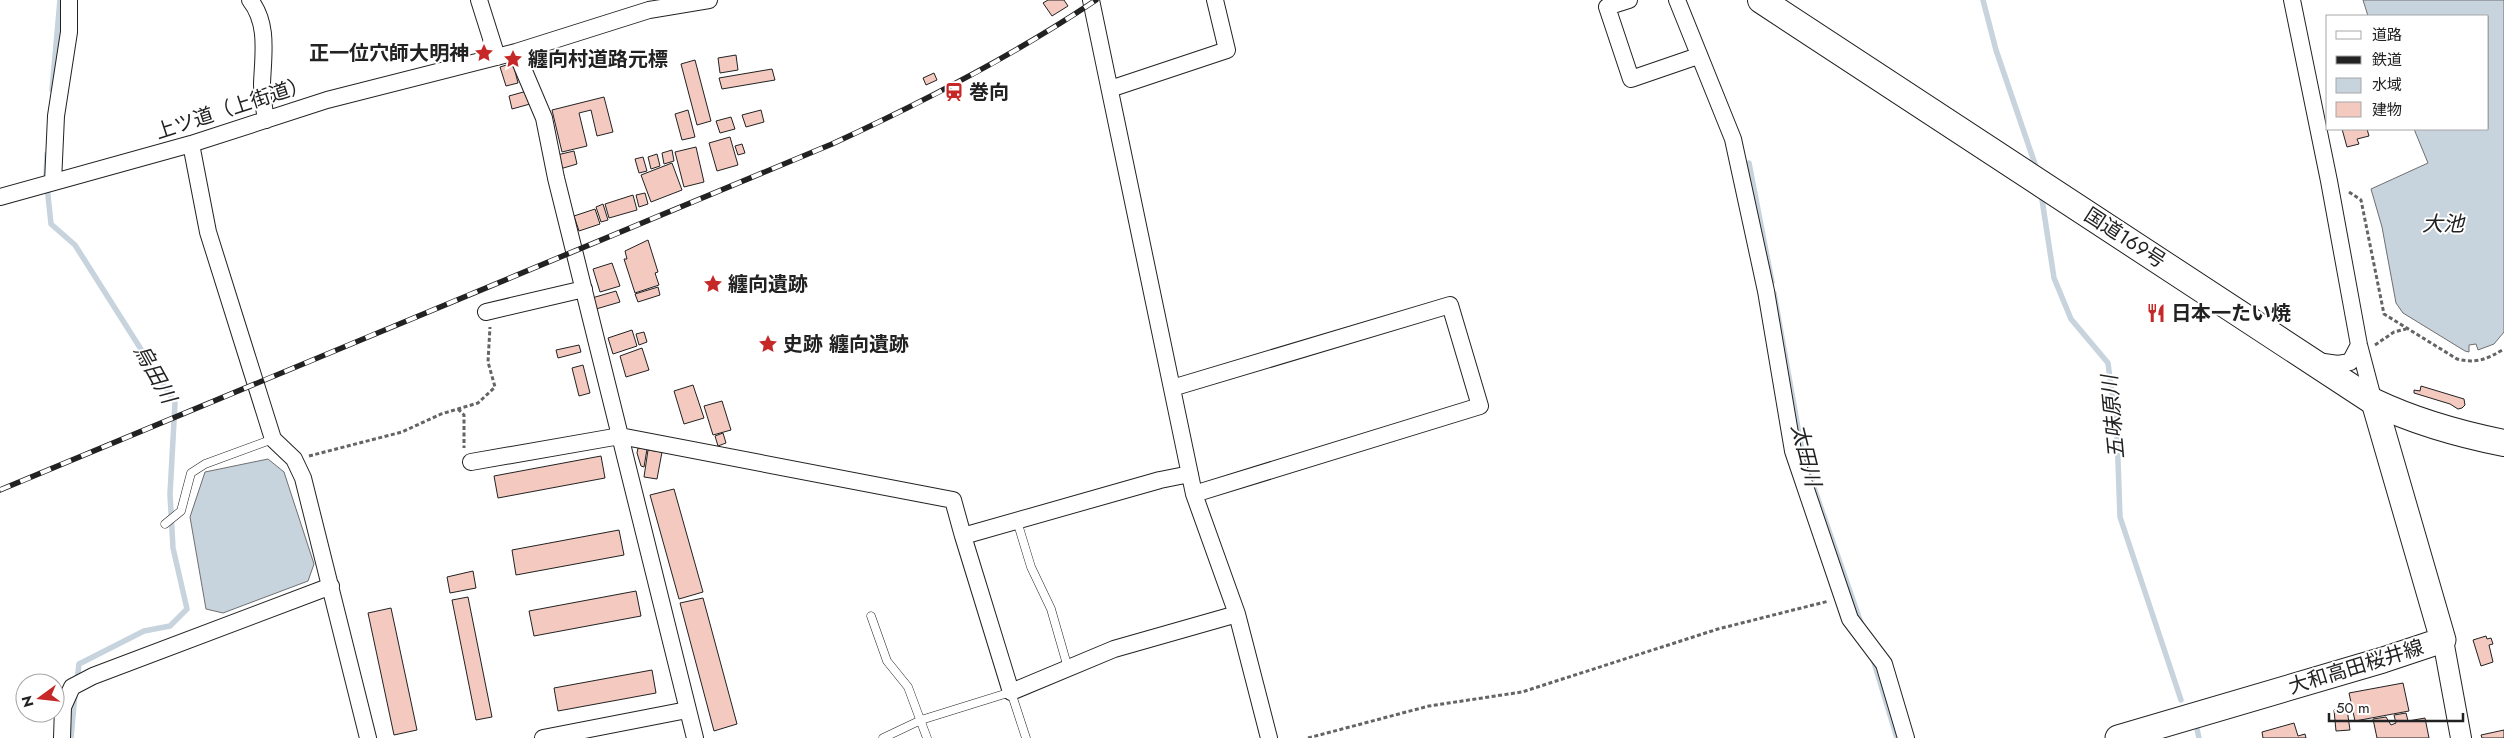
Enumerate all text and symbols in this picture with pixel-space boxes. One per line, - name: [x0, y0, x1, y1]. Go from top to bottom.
- legend: [2326, 15, 2489, 130]
- text: 道路: [2372, 24, 2402, 46]
- place label: 正一位穴師大明神: [309, 39, 469, 68]
- place icon: 正一位穴師大明神: [473, 42, 495, 64]
- place label: 纏向村道路元標: [528, 45, 668, 74]
- place icon: 纏向村道路元標: [502, 48, 524, 70]
- text: 鉄道: [2372, 49, 2402, 71]
- street label: 上ツ道（上街道）: [151, 69, 313, 147]
- text: 水域: [2372, 74, 2402, 96]
- place label: 巻向: [969, 78, 1009, 107]
- station icon: 巻向: [943, 81, 965, 103]
- text: 建物: [2372, 99, 2402, 121]
- street label: 国道169号: [2079, 201, 2171, 275]
- water label: 大池: [2422, 209, 2466, 239]
- place label: 纏向遺跡: [728, 270, 808, 299]
- place icon: 纏向遺跡: [702, 273, 724, 295]
- place label: 日本一たい焼: [2171, 299, 2291, 328]
- restaurant icon: 日本一たい焼: [2145, 302, 2167, 324]
- place label: 史跡 纏向遺跡: [783, 330, 909, 359]
- place icon: 史跡 纏向遺跡: [757, 333, 779, 355]
- water label: 烏田川: [127, 339, 184, 411]
- water label: 五味原川: [2094, 372, 2132, 460]
- water label: 太田川: [1784, 421, 1829, 491]
- street label: 大和高田桜井線: [2285, 633, 2427, 701]
- north arrow: [15, 673, 65, 723]
- scale bar: [2329, 690, 2463, 722]
- text: N: [16, 693, 39, 709]
- text: 50 m: [2336, 697, 2370, 719]

